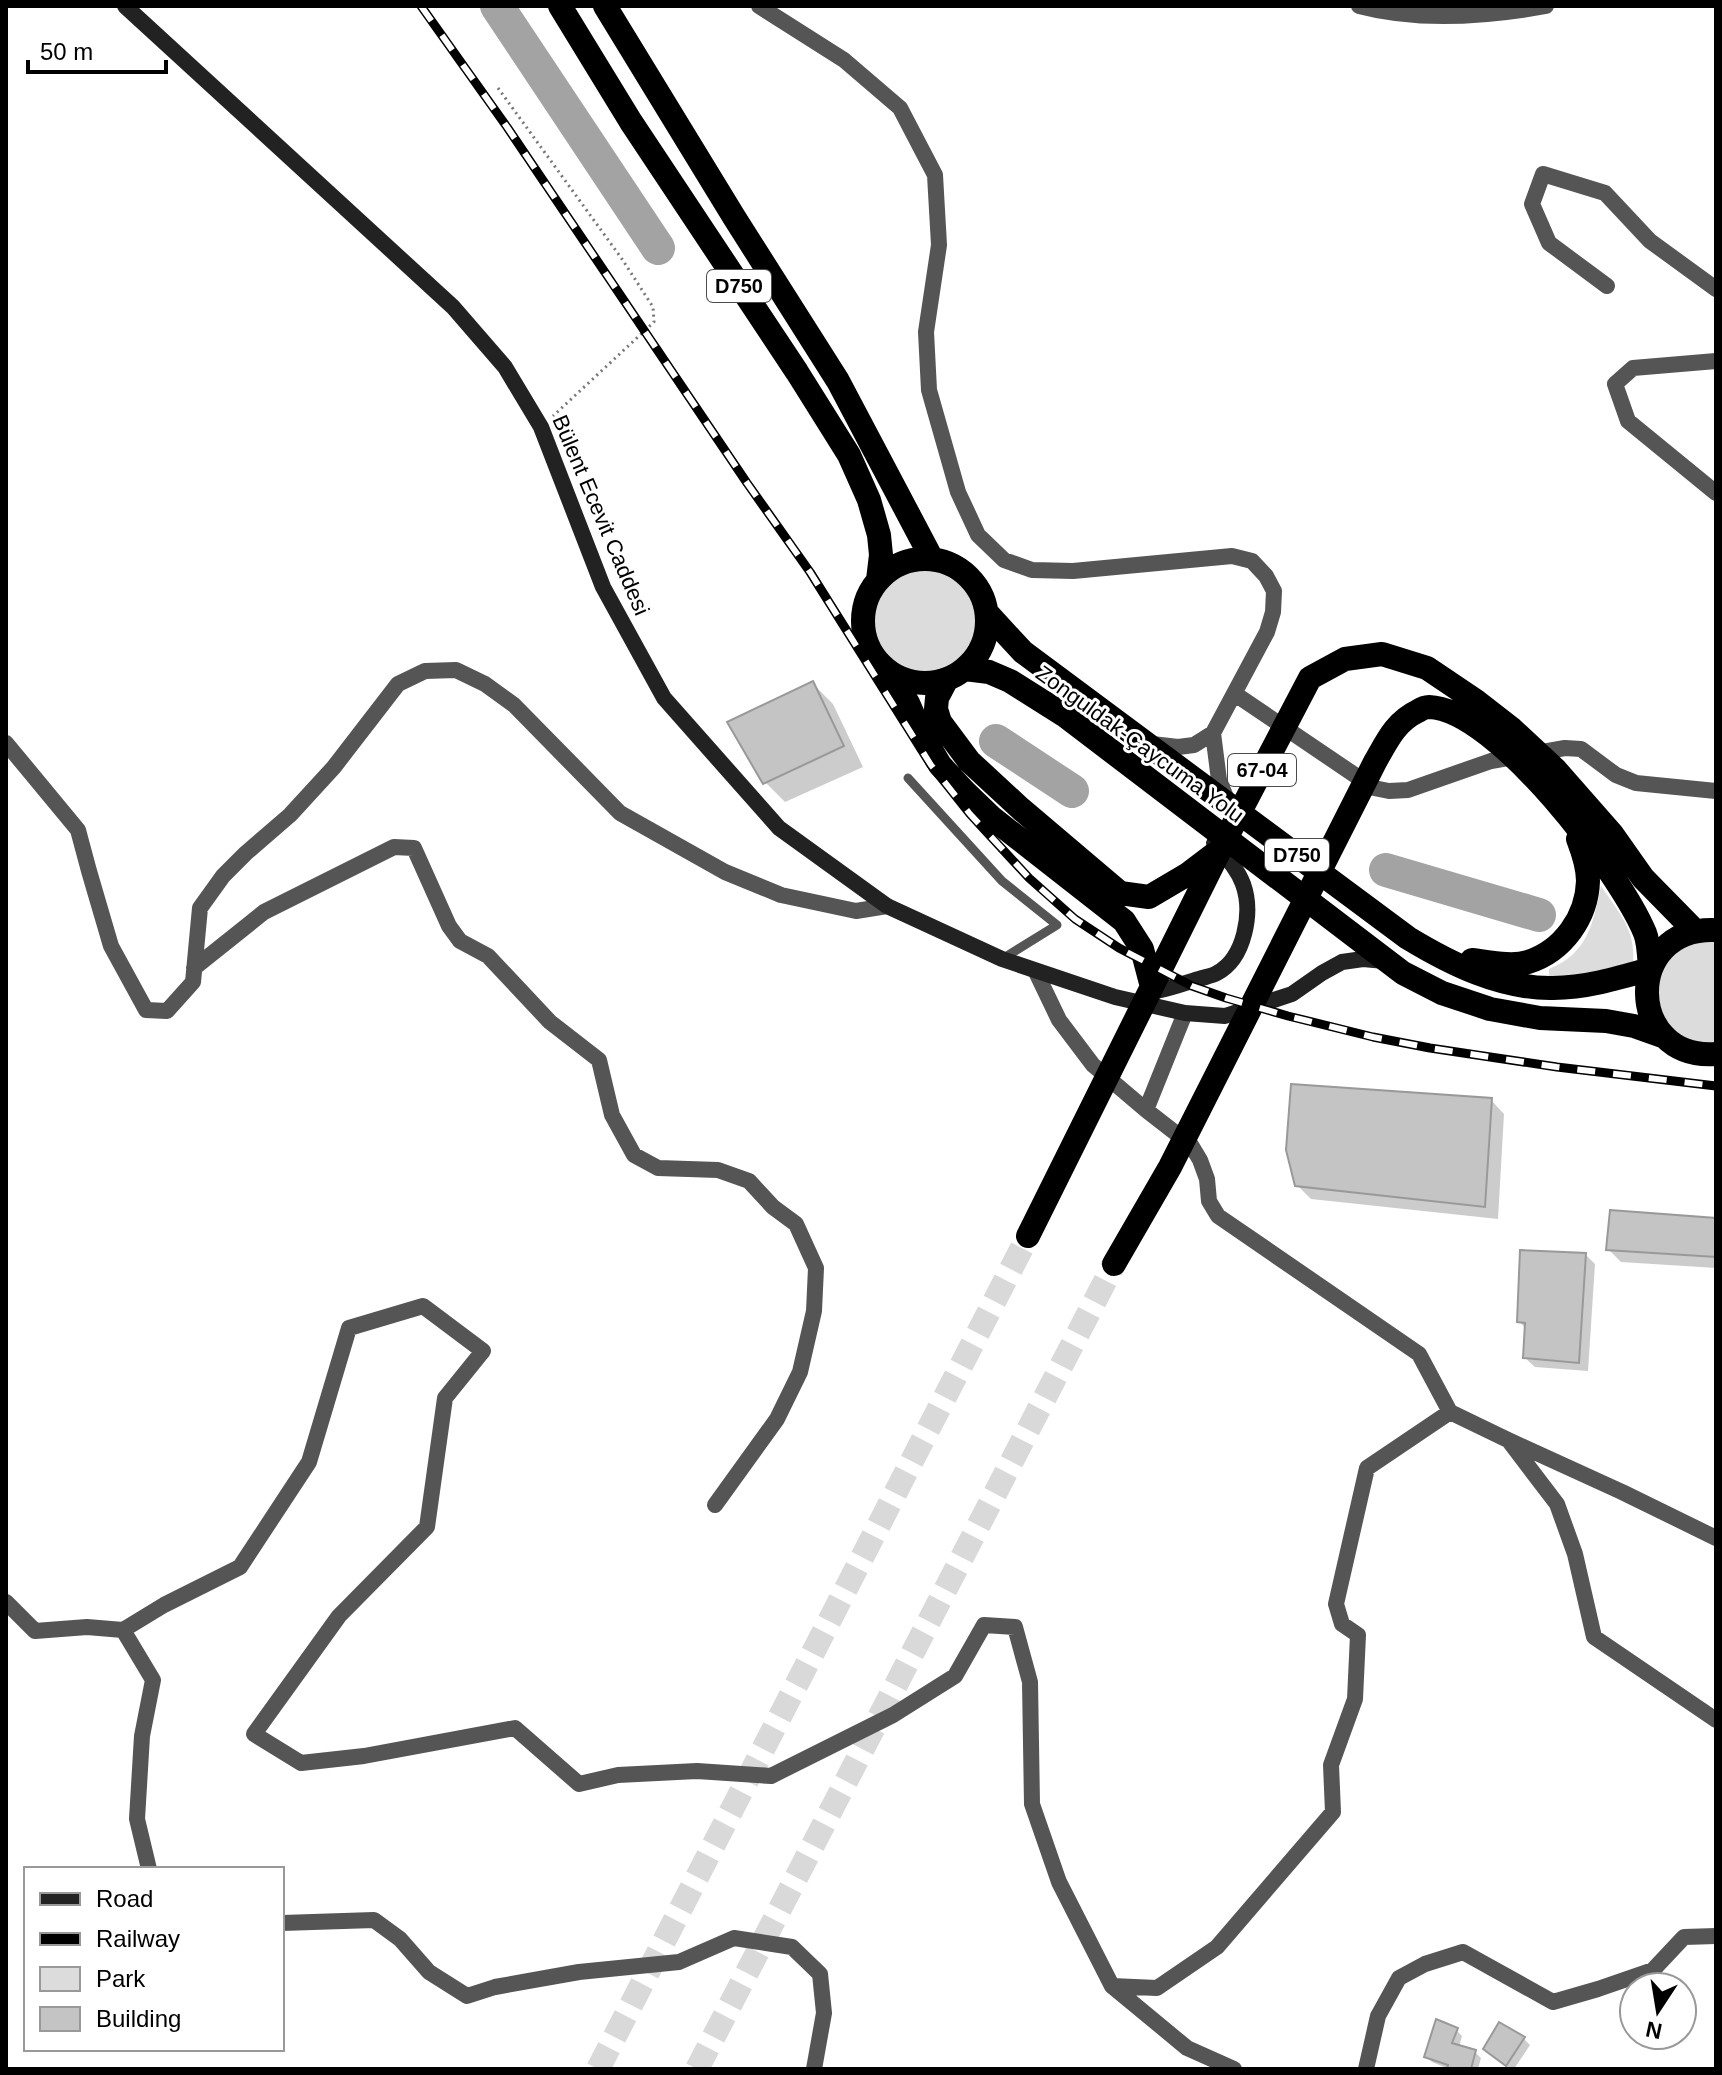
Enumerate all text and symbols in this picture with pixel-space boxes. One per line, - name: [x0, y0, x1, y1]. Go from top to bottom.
- scale bar: [28, 24, 166, 74]
- text: 50 m: [40, 38, 93, 65]
- road number: D750: [707, 270, 771, 302]
- street label: Bülent Ecevit Caddesi: [547, 411, 655, 619]
- street label: Zonguldak-Çaycuma Yolu: [1031, 660, 1249, 828]
- road number: 67-04: [1228, 754, 1296, 786]
- road number: D750: [1265, 839, 1329, 871]
- legend: [24, 1867, 284, 2051]
- text: Road: [96, 1885, 153, 1912]
- text: Railway: [96, 1925, 180, 1952]
- text: Park: [96, 1965, 146, 1992]
- north arrow: [1618, 1971, 1698, 2051]
- text: Building: [96, 2005, 181, 2032]
- text: N: [1644, 2016, 1664, 2044]

